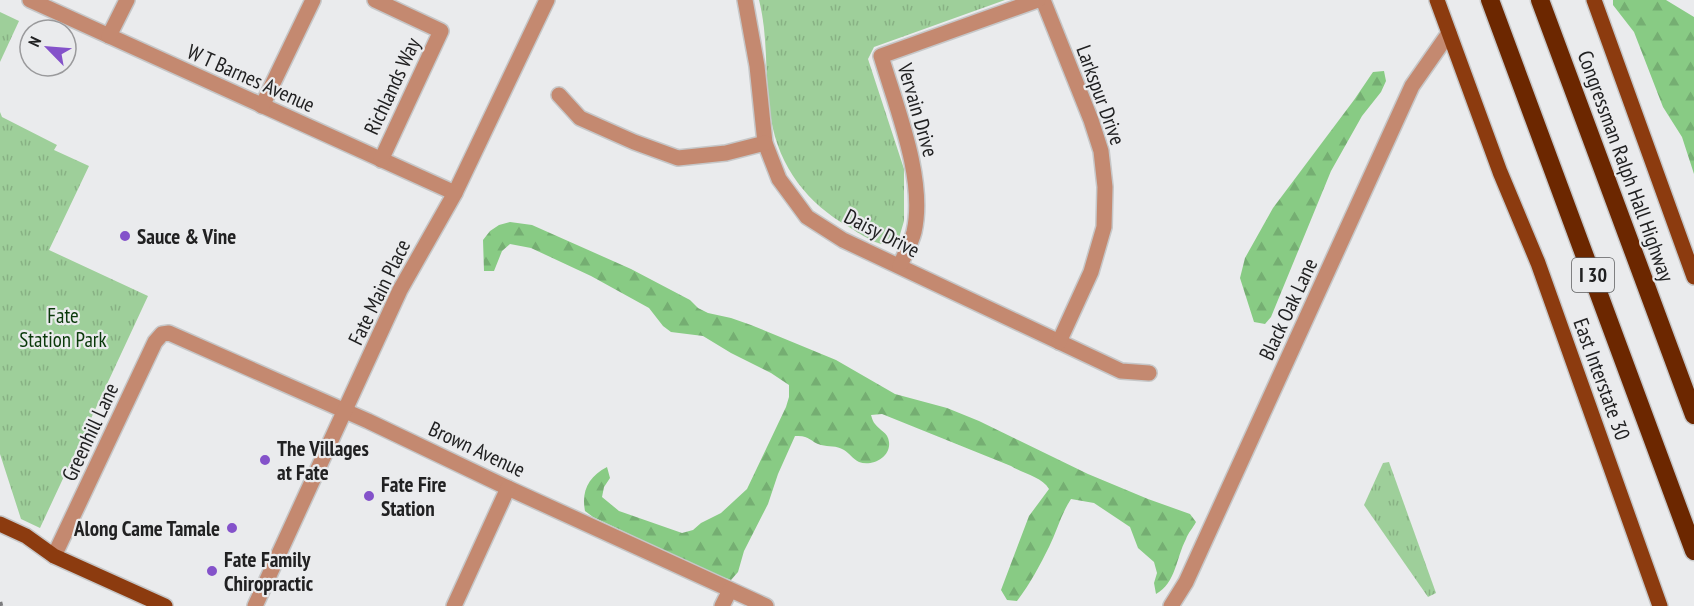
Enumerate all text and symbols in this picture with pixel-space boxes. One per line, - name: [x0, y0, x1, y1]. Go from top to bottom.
- north arrow: [18, 18, 78, 78]
- street label: Richlands Way: [358, 33, 426, 139]
- text: N: [24, 34, 45, 50]
- street label: W T Barnes Avenue: [183, 38, 319, 118]
- street label: Larkspur Drive: [1070, 41, 1132, 149]
- street label: Congressman Ralph Hall Highway: [1572, 47, 1680, 285]
- street label: Vervain Drive: [892, 59, 944, 160]
- street label: Daisy Drive: [840, 203, 924, 263]
- place label: Sauce & Vine: [137, 223, 236, 250]
- marker: Sauce & Vine: [118, 229, 132, 243]
- street label: Fate Main Place: [342, 235, 416, 349]
- street label: Black Oak Lane: [1253, 254, 1323, 364]
- road number: I 30: [1572, 258, 1614, 292]
- park label: Fate Station Park: [19, 302, 107, 353]
- street label: East Interstate 30: [1567, 314, 1637, 444]
- street label: Greenhill Lane: [56, 379, 124, 485]
- street label: Brown Avenue: [425, 415, 529, 483]
- place label: The Villages at Fate: [277, 435, 369, 486]
- marker: The Villages at Fate: [258, 453, 272, 467]
- place label: Fate Fire Station: [381, 471, 447, 522]
- marker: Fate Fire Station: [362, 489, 376, 503]
- place label: Along Came Tamale: [73, 515, 220, 542]
- marker: Along Came Tamale: [225, 521, 239, 535]
- place label: Fate Family Chiropractic: [224, 546, 314, 597]
- marker: Fate Family Chiropractic: [205, 564, 219, 578]

